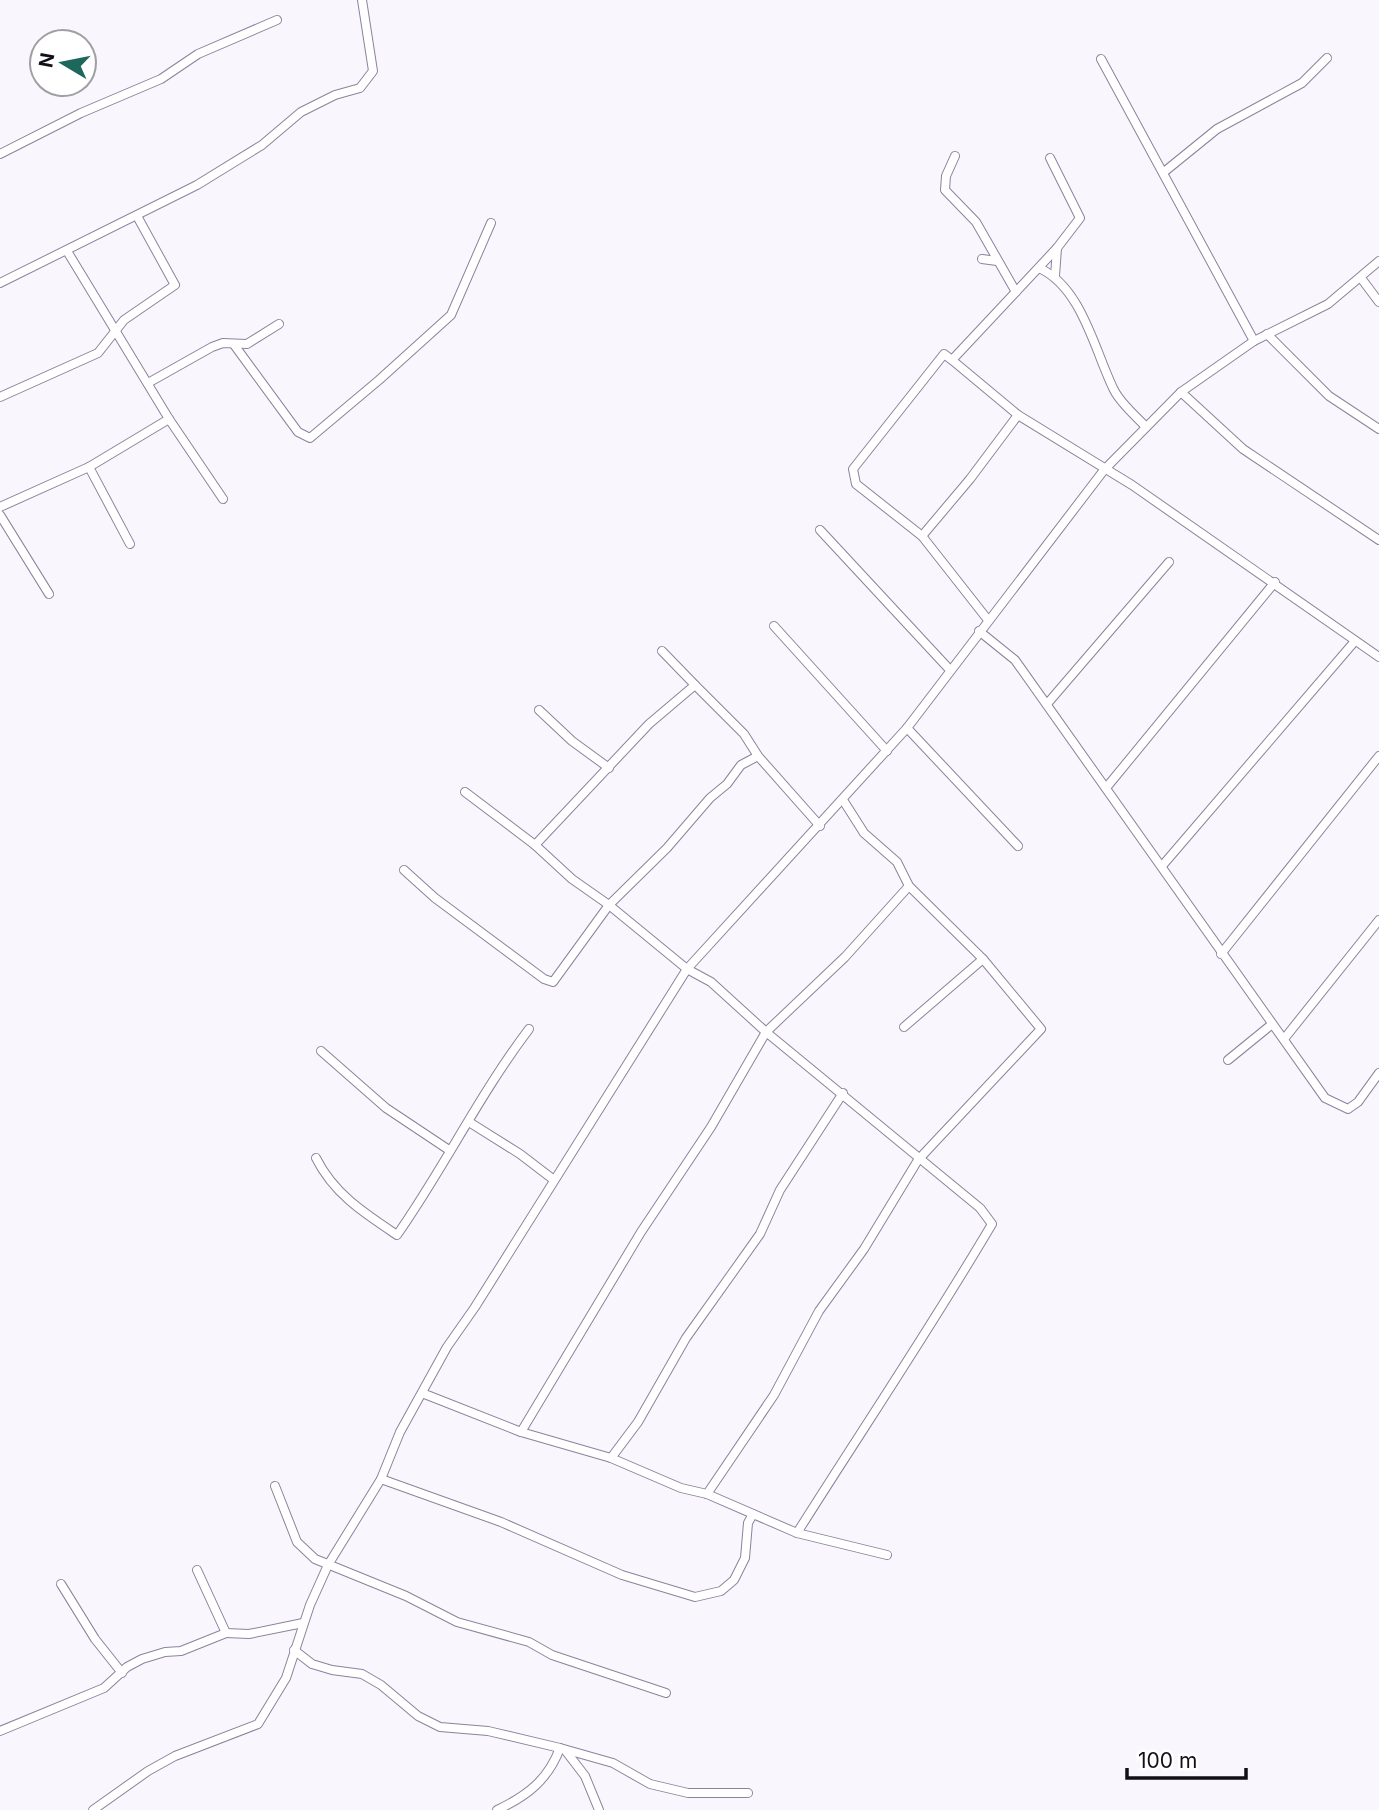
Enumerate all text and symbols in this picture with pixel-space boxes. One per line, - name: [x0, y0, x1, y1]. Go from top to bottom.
- north arrow: [28, 28, 98, 98]
- text: N: [34, 51, 59, 69]
- scale bar: [1127, 1736, 1246, 1780]
- text: 100 m: [1138, 1748, 1197, 1773]

